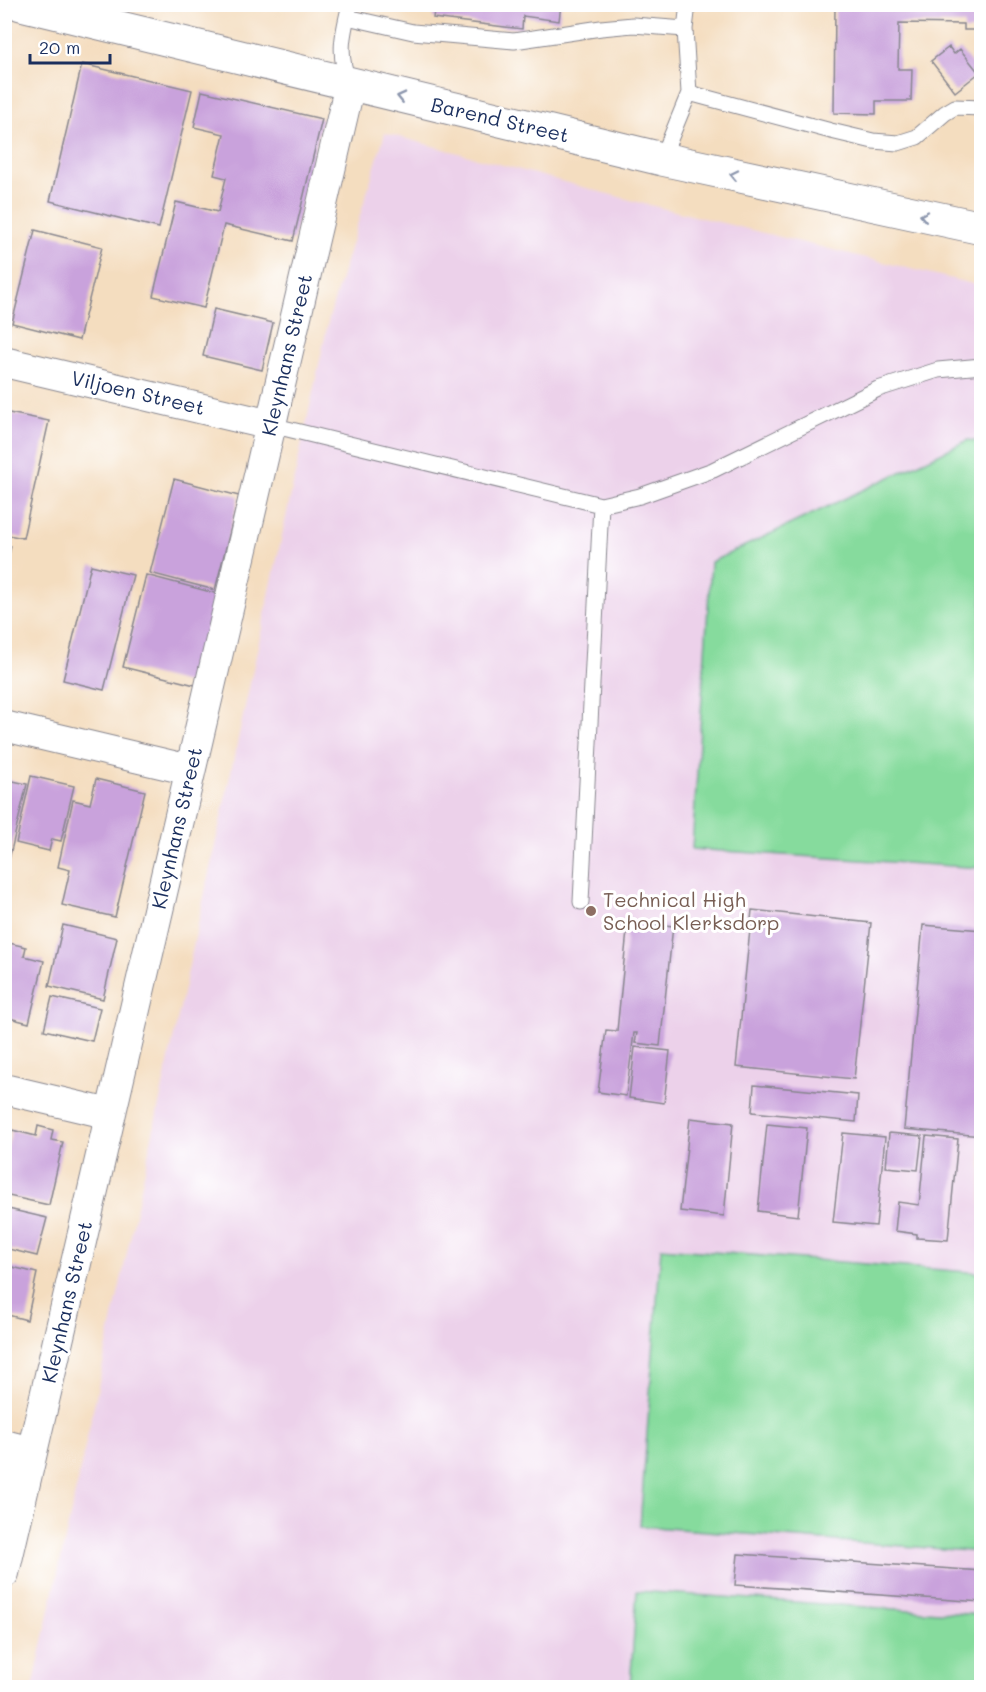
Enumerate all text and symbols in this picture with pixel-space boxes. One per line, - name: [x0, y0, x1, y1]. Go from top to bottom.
- scale bar: [30, 27, 110, 65]
- text: 20 m: [39, 35, 80, 59]
- street label: Barend Street: [429, 90, 572, 148]
- one-way arrow: [396, 91, 406, 104]
- one-way arrow: [729, 169, 739, 182]
- one-way arrow: [920, 210, 930, 223]
- street label: Kleynhans Street: [255, 271, 317, 438]
- street label: Viljoen Street: [69, 364, 207, 420]
- street label: Kleynhans Street: [145, 744, 207, 911]
- place label: Technical High School Klerksdorp: [603, 886, 779, 935]
- marker: Technical High School Klerksdorp: [584, 904, 598, 918]
- street label: Kleynhans Street: [35, 1218, 97, 1385]

